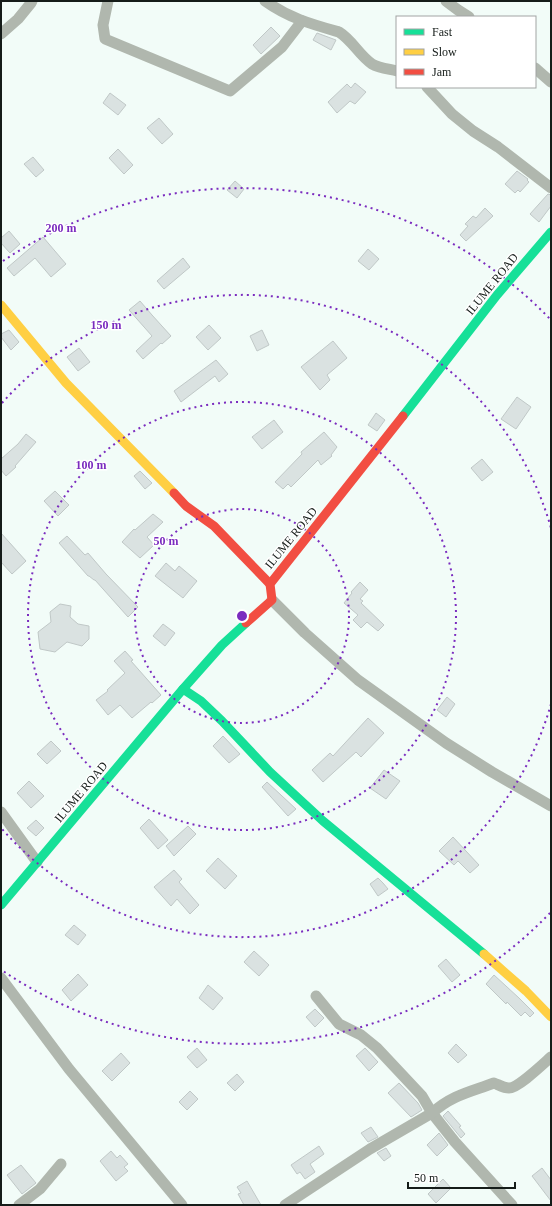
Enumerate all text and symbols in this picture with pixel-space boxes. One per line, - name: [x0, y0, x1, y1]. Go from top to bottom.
- legend: [396, 16, 536, 88]
- text: Fast: [432, 25, 453, 39]
- text: Slow: [432, 45, 457, 59]
- text: Jam: [432, 65, 452, 79]
- text: 200 m: [46, 221, 77, 235]
- street label: ILUME ROAD: [463, 250, 521, 318]
- text: 150 m: [91, 318, 122, 332]
- text: 100 m: [76, 458, 107, 472]
- street label: ILUME ROAD: [262, 504, 320, 572]
- text: 50 m: [154, 534, 179, 548]
- centre of rings: [235, 609, 249, 623]
- street label: ILUME ROAD: [52, 759, 111, 825]
- scale bar: [408, 1164, 515, 1190]
- text: 50 m: [414, 1171, 439, 1185]

